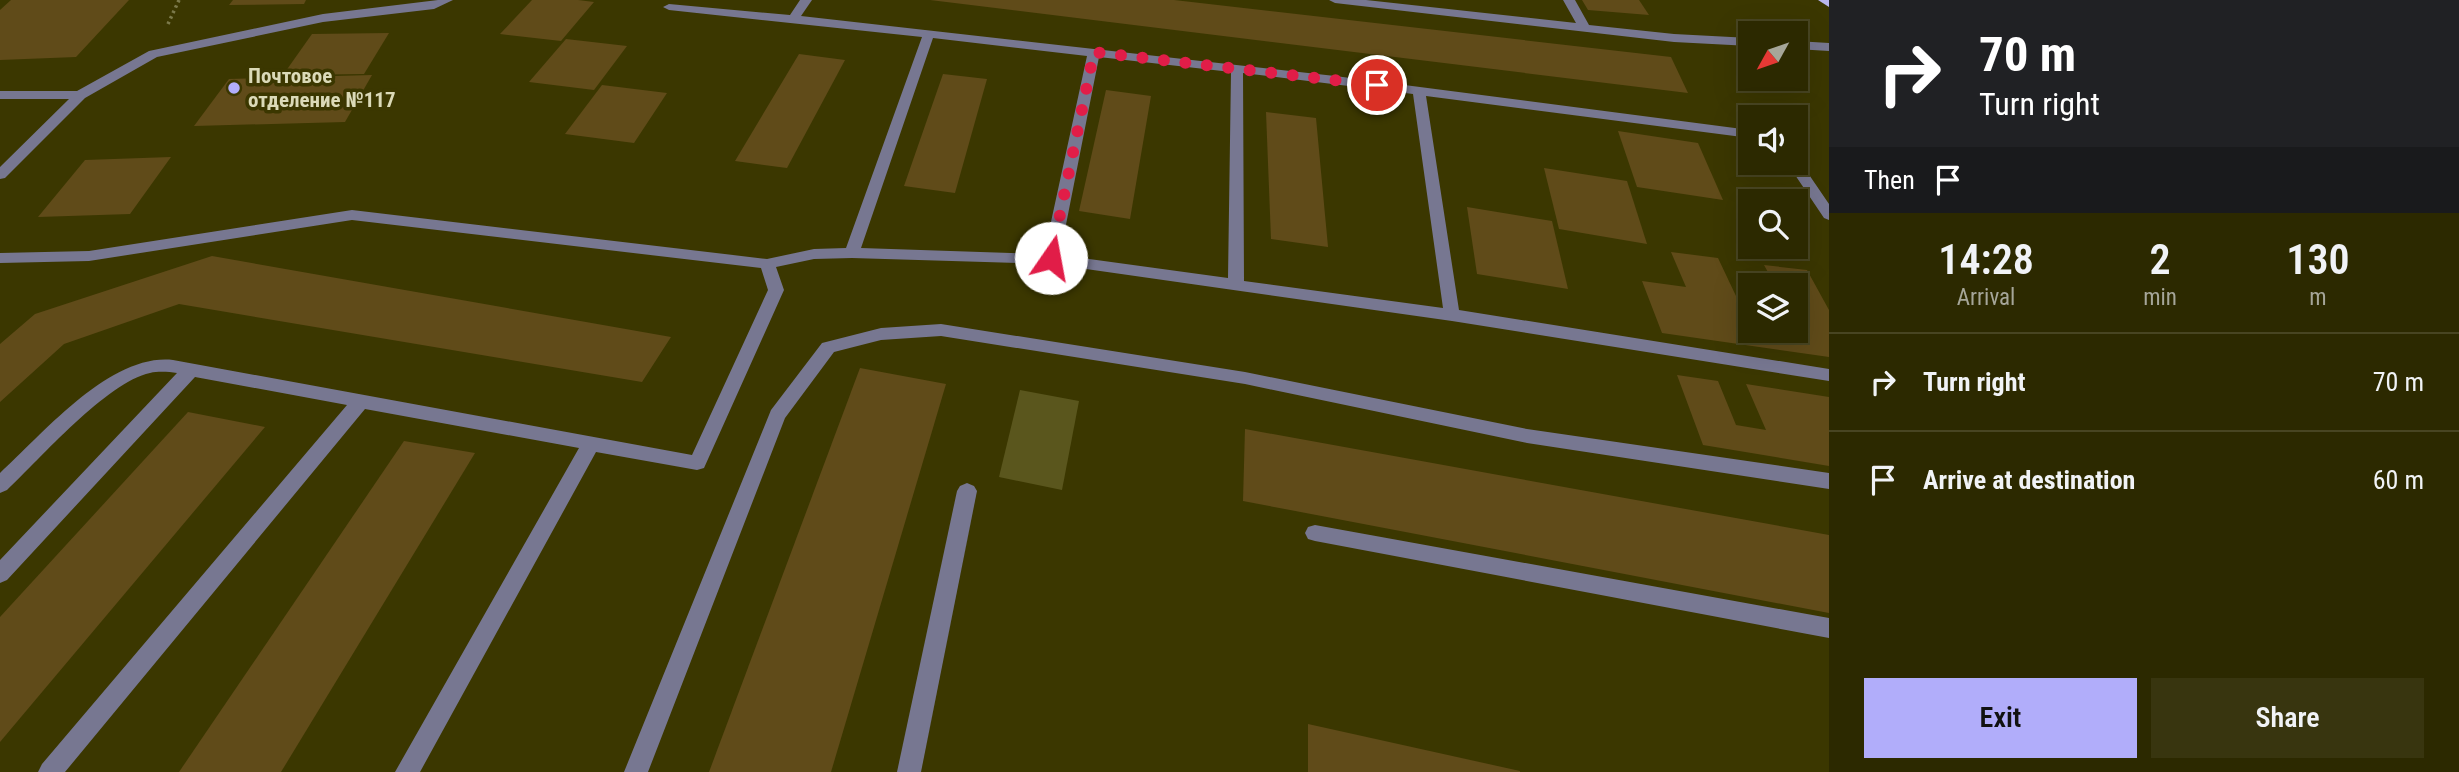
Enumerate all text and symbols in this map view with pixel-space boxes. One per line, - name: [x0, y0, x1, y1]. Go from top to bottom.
- north arrow: [1738, 21, 1808, 91]
- map controls: [1738, 21, 1808, 343]
- text: 70 m: [1979, 26, 2076, 83]
- icon: right: [1864, 28, 1955, 119]
- pin: [1347, 55, 1407, 115]
- place label: Почтовое отделение №117: [248, 64, 396, 112]
- icon: arrive: [1358, 66, 1396, 104]
- marker: Почтовое отделение №117: [226, 80, 242, 96]
- text: Turn right: [1979, 85, 2100, 123]
- button: sound: [1738, 105, 1808, 175]
- icon: arrive: [1929, 161, 1967, 199]
- text: Then: [1864, 165, 1915, 195]
- button: search: [1738, 189, 1808, 259]
- position arrow: [1014, 221, 1088, 295]
- text: 14:28: [1938, 235, 2034, 284]
- text: 2: [2150, 235, 2171, 284]
- text: 130: [2286, 235, 2350, 284]
- button: layers: [1738, 273, 1808, 343]
- text: Arrival: [1957, 284, 2015, 311]
- text: min: [2143, 284, 2177, 311]
- text: m: [2309, 284, 2327, 311]
- icon: right: [1864, 363, 1902, 401]
- text: Turn right: [1923, 367, 2025, 397]
- text: 70 m: [2373, 367, 2424, 397]
- icon: arrive: [1864, 461, 1902, 499]
- text: Arrive at destination: [1923, 465, 2135, 495]
- text: 60 m: [2373, 465, 2424, 495]
- button: Exit: [1864, 678, 2137, 758]
- button: Share: [2151, 678, 2424, 758]

